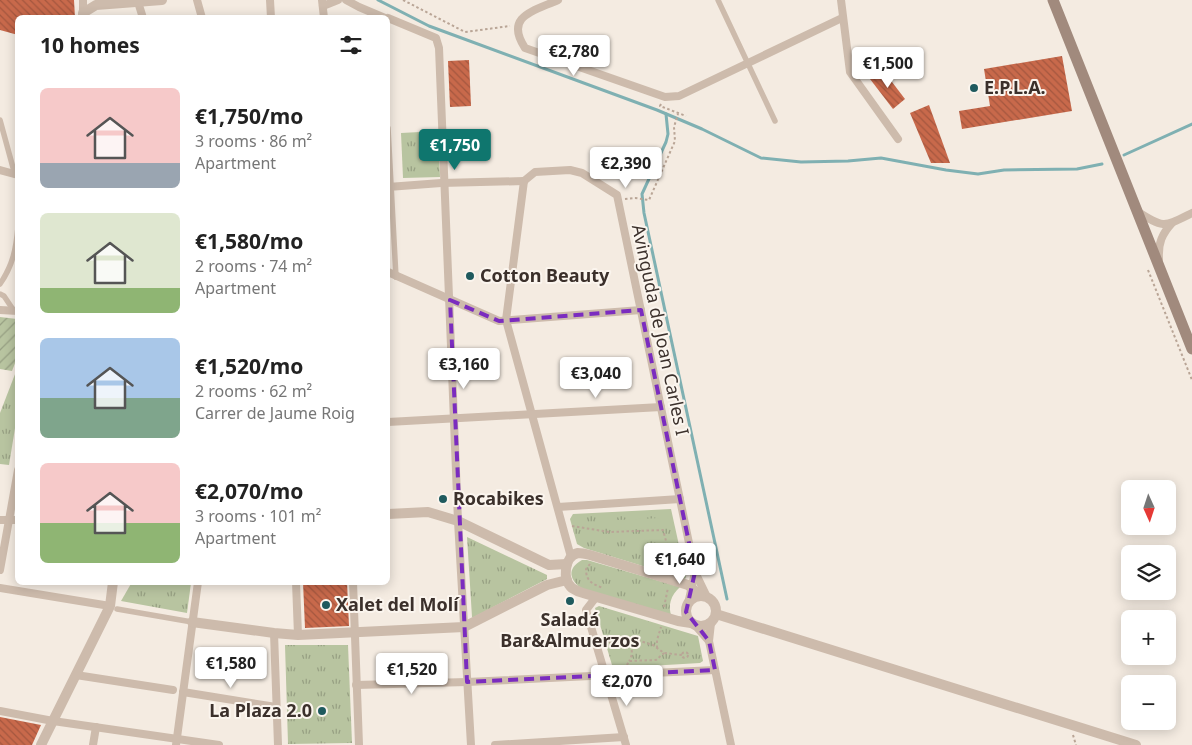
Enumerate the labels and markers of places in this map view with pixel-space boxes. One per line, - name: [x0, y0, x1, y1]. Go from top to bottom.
- pin: €2,780: [533, 34, 615, 77]
- pin: €1,500: [847, 46, 929, 89]
- place label: E.P.L.A.: [984, 75, 1046, 99]
- marker: E.P.L.A.: [968, 82, 980, 94]
- pin: €1,750: [414, 128, 496, 171]
- pin: €2,390: [585, 146, 667, 189]
- place label: Cotton Beauty: [480, 263, 610, 287]
- marker: Cotton Beauty: [464, 270, 476, 282]
- pin: €3,160: [423, 348, 505, 390]
- pin: €3,040: [555, 356, 637, 399]
- place label: Rocabikes: [453, 486, 544, 510]
- marker: Rocabikes: [437, 493, 449, 505]
- pin: €1,640: [639, 542, 721, 585]
- place label: Xalet del Molí: [336, 592, 460, 616]
- marker: Saladá Bar&Almuerzos: [564, 595, 576, 607]
- marker: Xalet del Molí: [320, 599, 332, 611]
- place label: Saladá Bar&Almuerzos: [500, 607, 640, 652]
- pin: €1,580: [190, 646, 272, 689]
- pin: €1,520: [371, 652, 453, 695]
- pin: €2,070: [586, 664, 668, 707]
- place label: La Plaza 2.0: [209, 698, 312, 722]
- marker: La Plaza 2.0: [316, 705, 328, 717]

